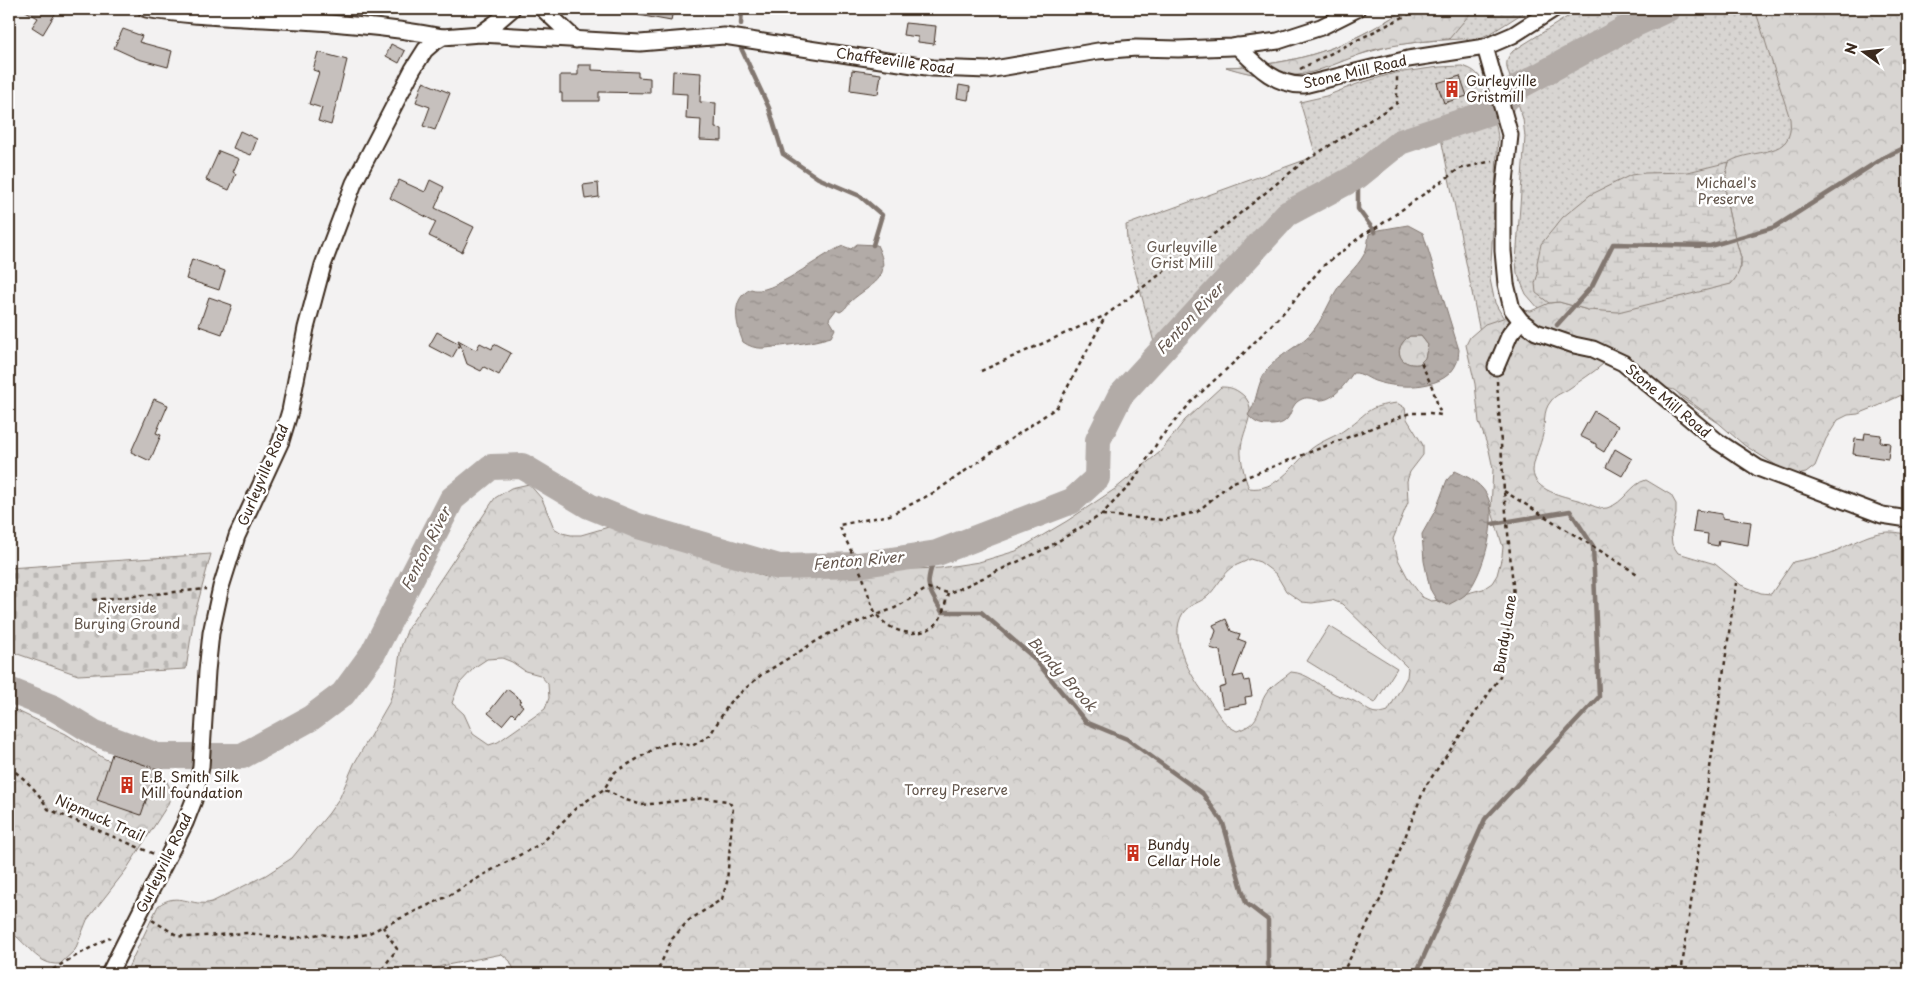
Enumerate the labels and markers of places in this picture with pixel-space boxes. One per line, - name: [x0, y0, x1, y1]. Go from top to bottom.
- place label: Gurleyville Gristmill: [1466, 70, 1537, 107]
- building icon: Gurleyville Gristmill: [1442, 79, 1462, 99]
- place label: E.B. Smith Silk Mill foundation: [141, 766, 243, 803]
- building icon: E.B. Smith Silk Mill foundation: [117, 775, 137, 795]
- place label: Bundy Cellar Hole: [1147, 834, 1221, 871]
- building icon: Bundy Cellar Hole: [1123, 843, 1143, 863]

